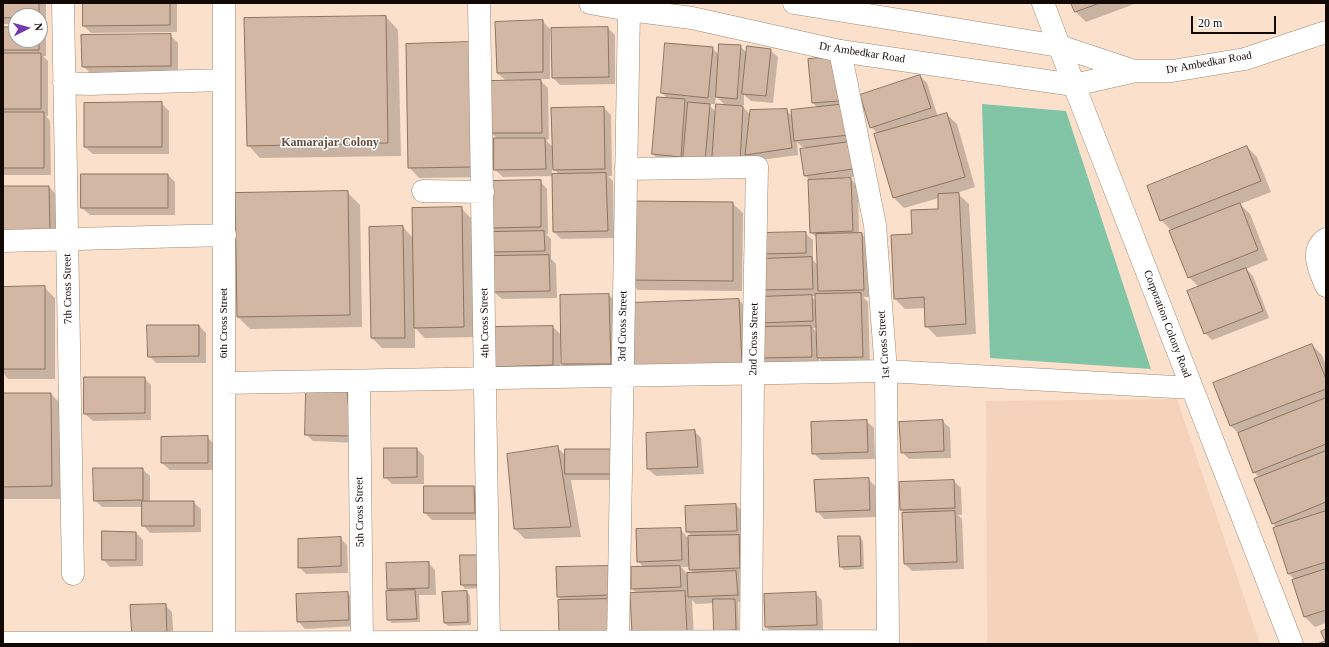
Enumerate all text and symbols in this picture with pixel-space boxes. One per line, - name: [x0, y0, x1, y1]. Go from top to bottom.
- north arrow: [8, 8, 48, 48]
- scale bar: [1193, 8, 1278, 34]
- text: 20 m: [1198, 16, 1222, 30]
- text: N: [33, 22, 45, 31]
- street label: Dr Ambedkar Road: [818, 40, 906, 66]
- street label: Dr Ambedkar Road: [1165, 49, 1253, 77]
- district label: Kamarajar Colony: [281, 136, 379, 150]
- street label: 7th Cross Street: [61, 254, 75, 324]
- street label: Corporation Colony Road: [1140, 268, 1194, 380]
- street label: 6th Cross Street: [217, 288, 231, 358]
- street label: 4th Cross Street: [478, 288, 492, 358]
- street label: 3rd Cross Street: [616, 290, 630, 362]
- street label: 2nd Cross Street: [747, 303, 761, 375]
- street label: 1st Cross Street: [875, 310, 893, 380]
- street label: 5th Cross Street: [353, 477, 367, 547]

